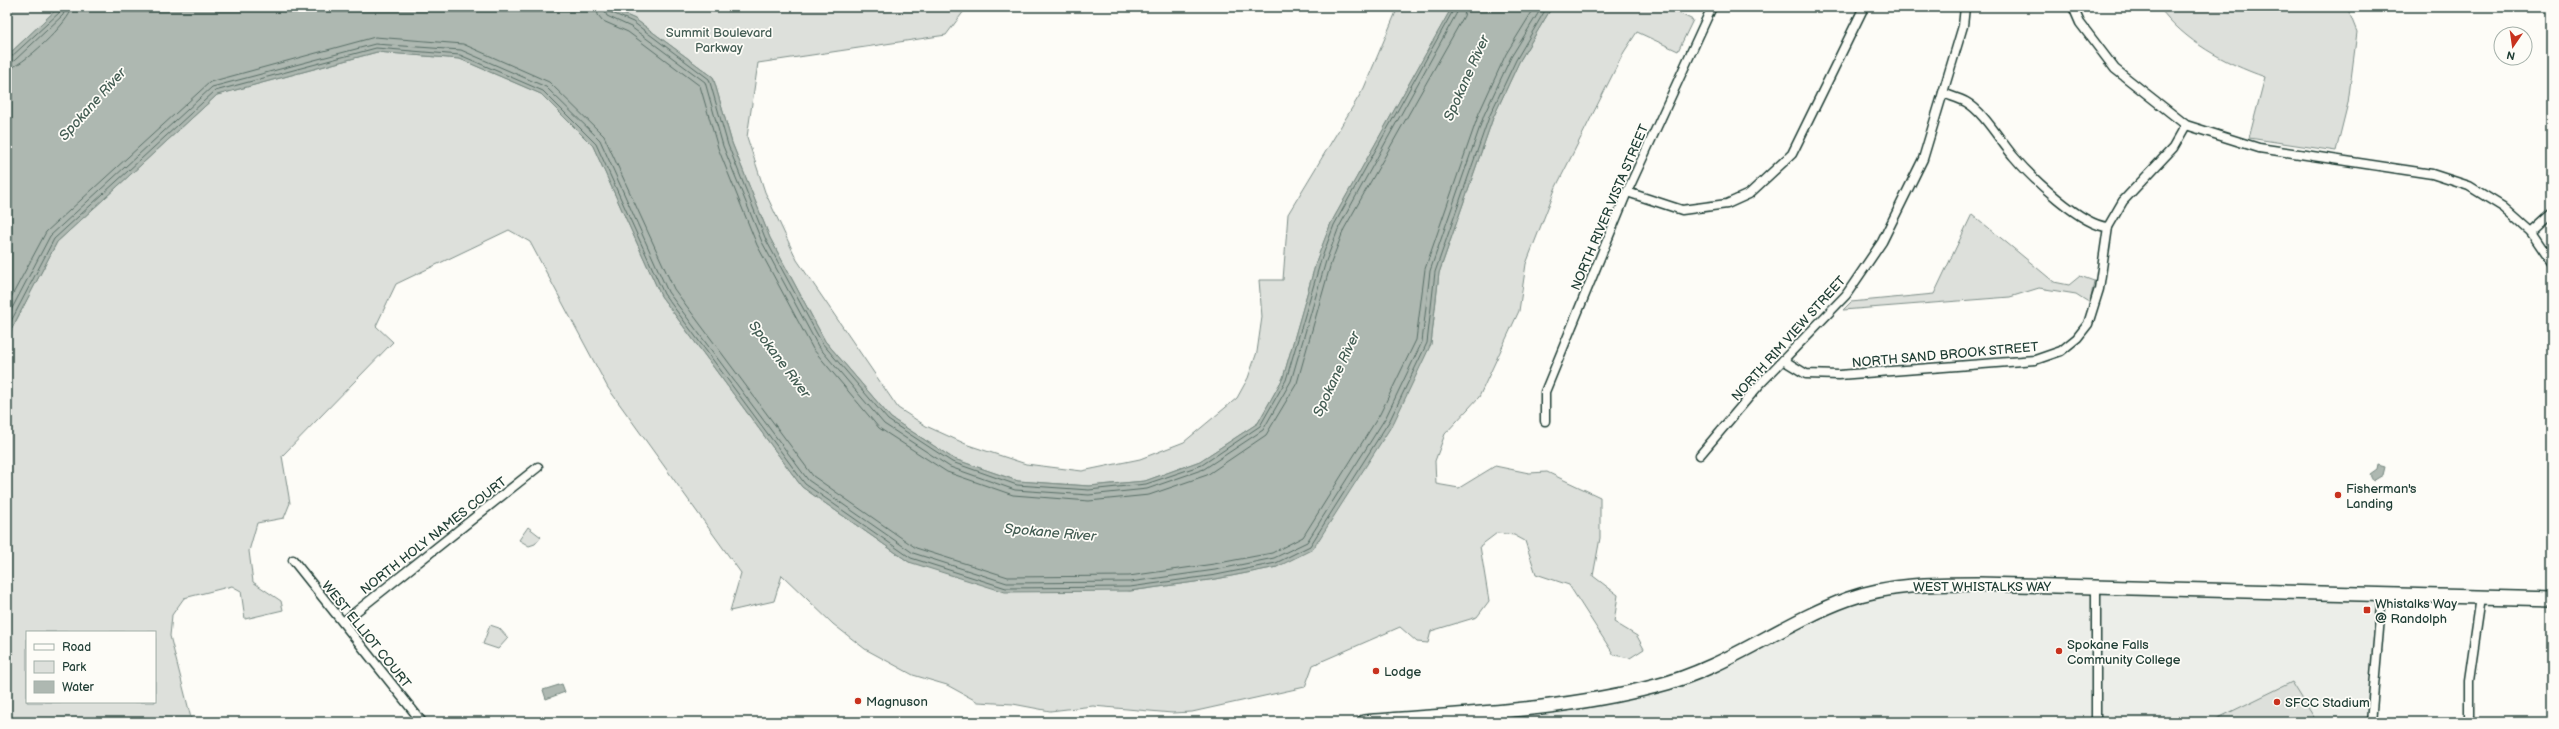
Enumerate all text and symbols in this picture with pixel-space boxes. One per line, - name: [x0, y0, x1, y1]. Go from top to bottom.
- park label: Summit Boulevard Parkway: [666, 25, 772, 56]
- north arrow: [2493, 26, 2533, 66]
- water label: Spokane River: [1440, 32, 1493, 124]
- text: N: [2505, 48, 2516, 63]
- water label: Spokane River: [55, 64, 130, 144]
- street label: NORTH RIVER VISTA STREET: [1568, 122, 1652, 293]
- street label: NORTH RIM VIEW STREET: [1728, 273, 1849, 404]
- water label: Spokane River: [745, 317, 815, 402]
- water label: Spokane River: [1309, 328, 1364, 420]
- street label: NORTH SAND BROOK STREET: [1851, 339, 2039, 371]
- street label: NORTH HOLY NAMES COURT: [357, 474, 510, 598]
- place label: Fisherman's Landing: [2346, 481, 2417, 512]
- marker: Fisherman's Landing: [2333, 490, 2343, 500]
- water label: Spokane River: [1003, 520, 1098, 545]
- street label: WEST ELLIOT COURT: [318, 578, 414, 692]
- street label: WEST WHISTALKS WAY: [1913, 579, 2051, 595]
- place label: Whistalks Way @ Randolph: [2375, 596, 2457, 627]
- marker: Whistalks Way @ Randolph: [2362, 605, 2372, 615]
- legend: [26, 631, 156, 703]
- place label: Spokane Falls Community College: [2067, 637, 2181, 668]
- text: Road: [62, 640, 91, 655]
- marker: Spokane Falls Community College: [2054, 646, 2064, 656]
- text: Park: [62, 660, 86, 675]
- place label: Lodge: [1384, 664, 1421, 680]
- marker: Lodge: [1371, 666, 1381, 676]
- text: Water: [62, 680, 94, 695]
- place label: Magnuson: [866, 694, 928, 710]
- place label: SFCC Stadium: [2285, 695, 2370, 711]
- marker: Magnuson: [853, 696, 863, 706]
- marker: SFCC Stadium: [2272, 697, 2282, 707]

